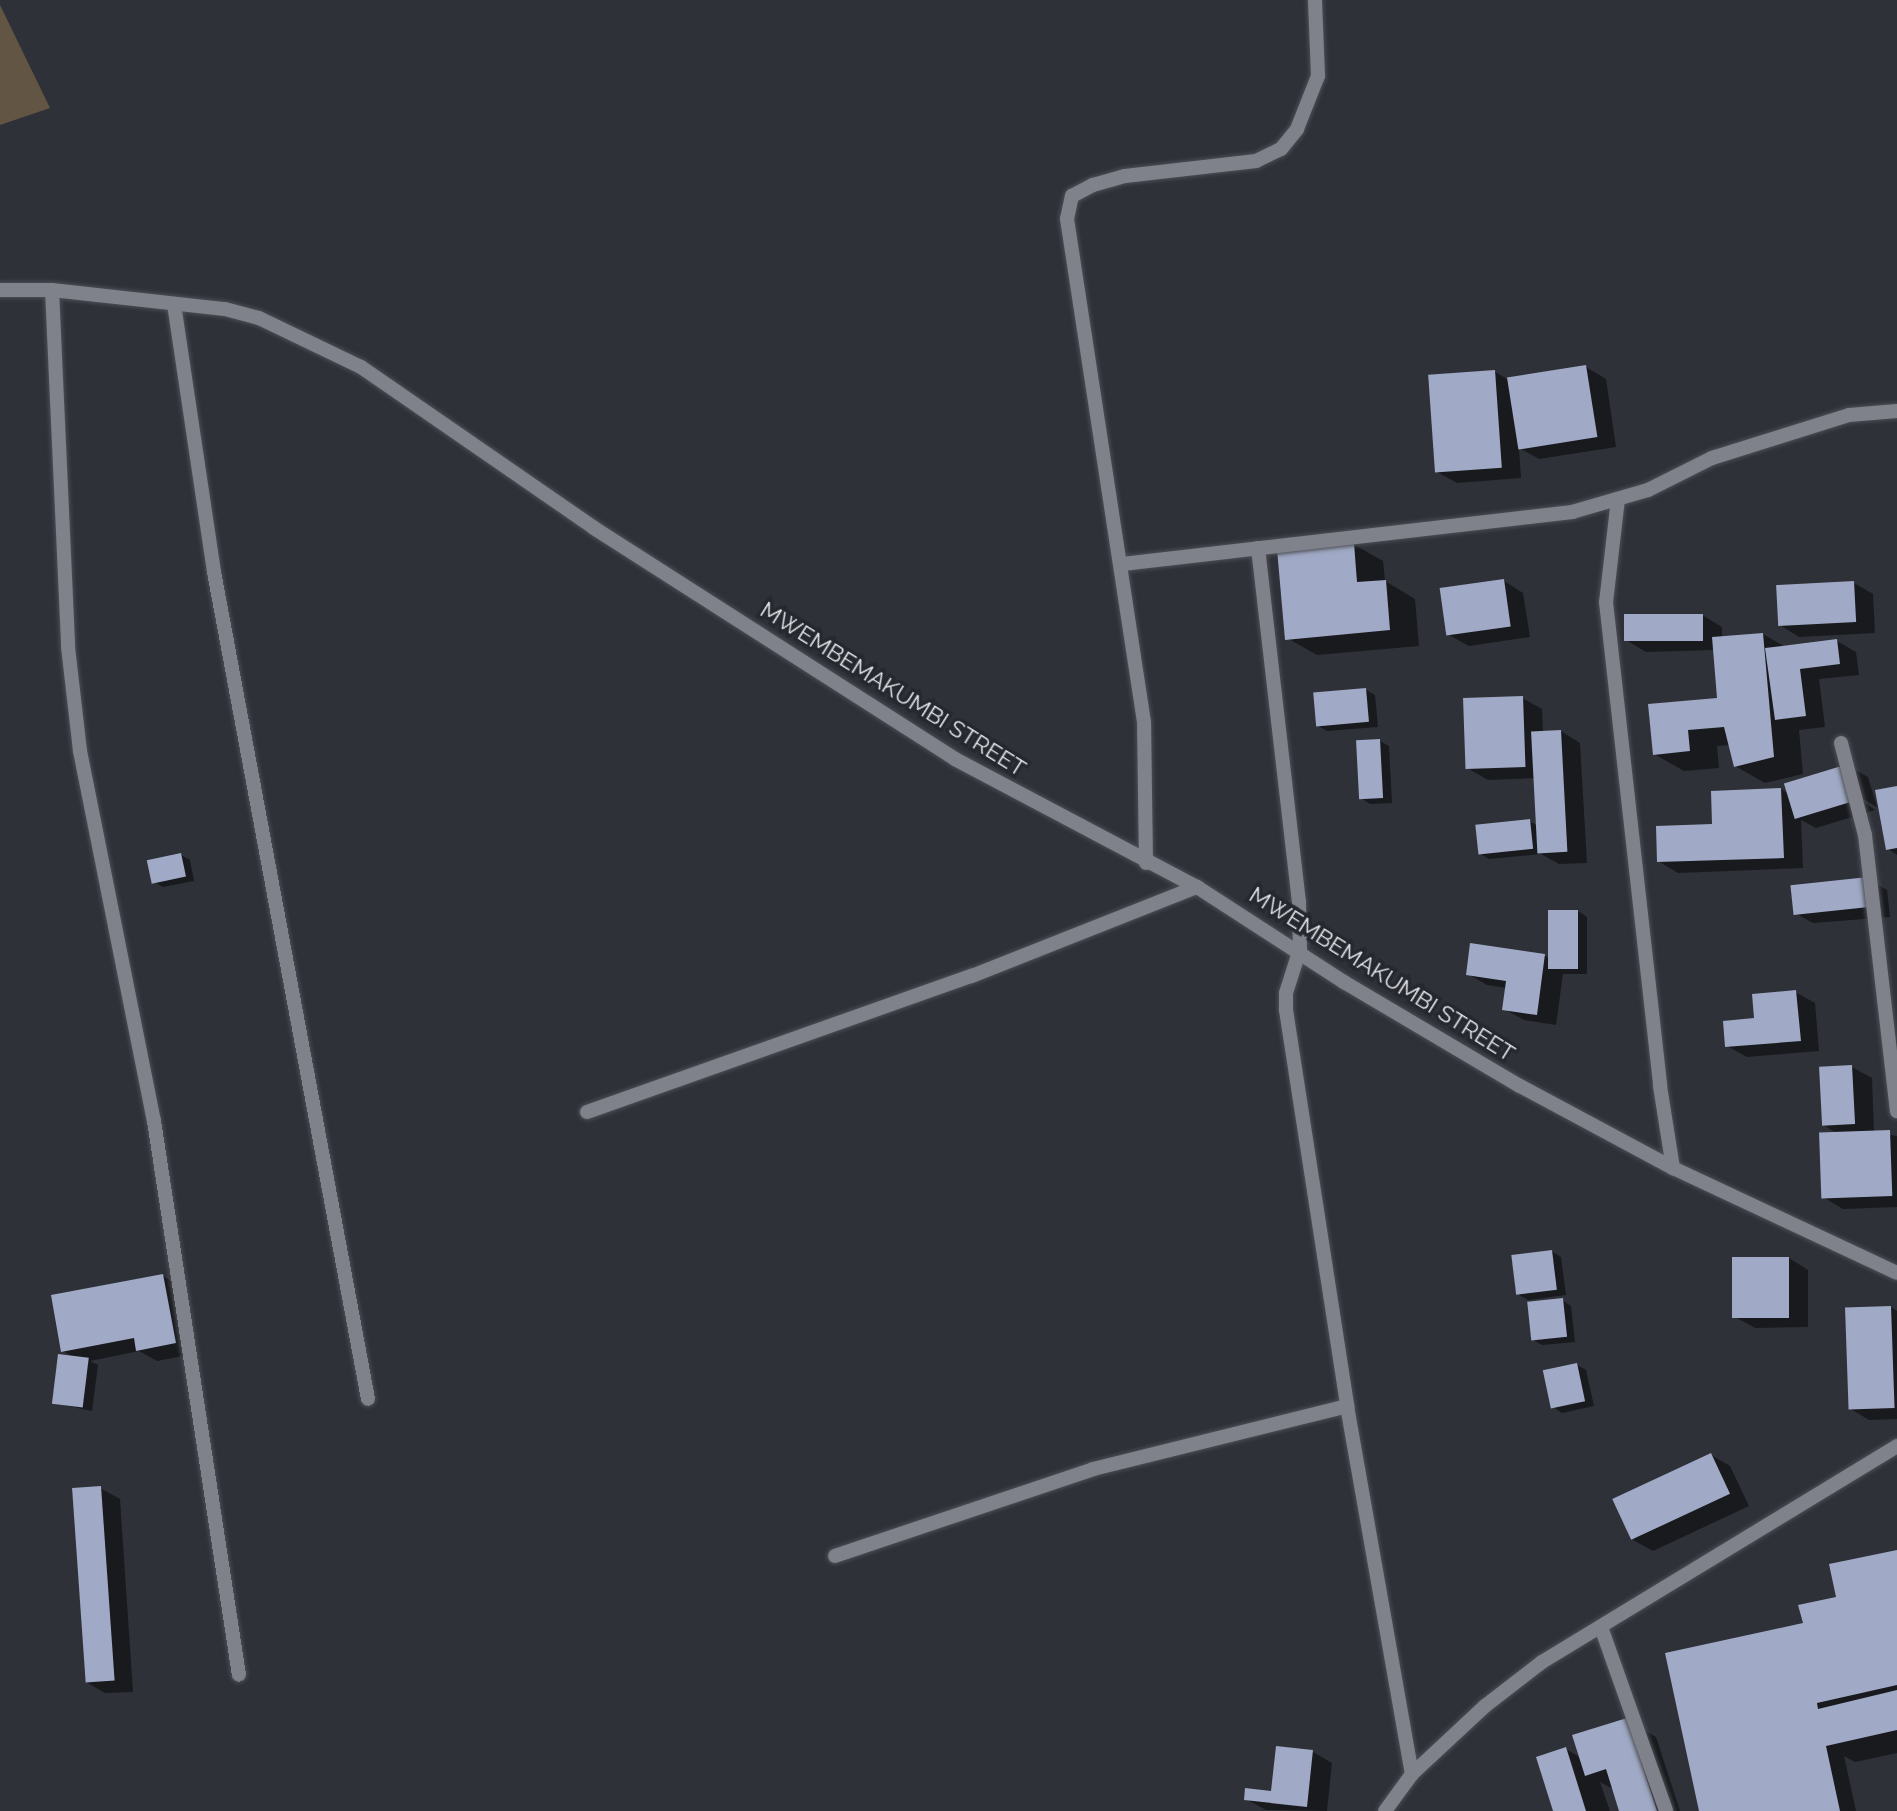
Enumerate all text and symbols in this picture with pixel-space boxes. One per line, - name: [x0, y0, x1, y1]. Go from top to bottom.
- street label: MWEMBEMAKUMBI STREET: [755, 596, 1031, 782]
- street label: MWEMBEMAKUMBI STREET: [1244, 881, 1520, 1067]

